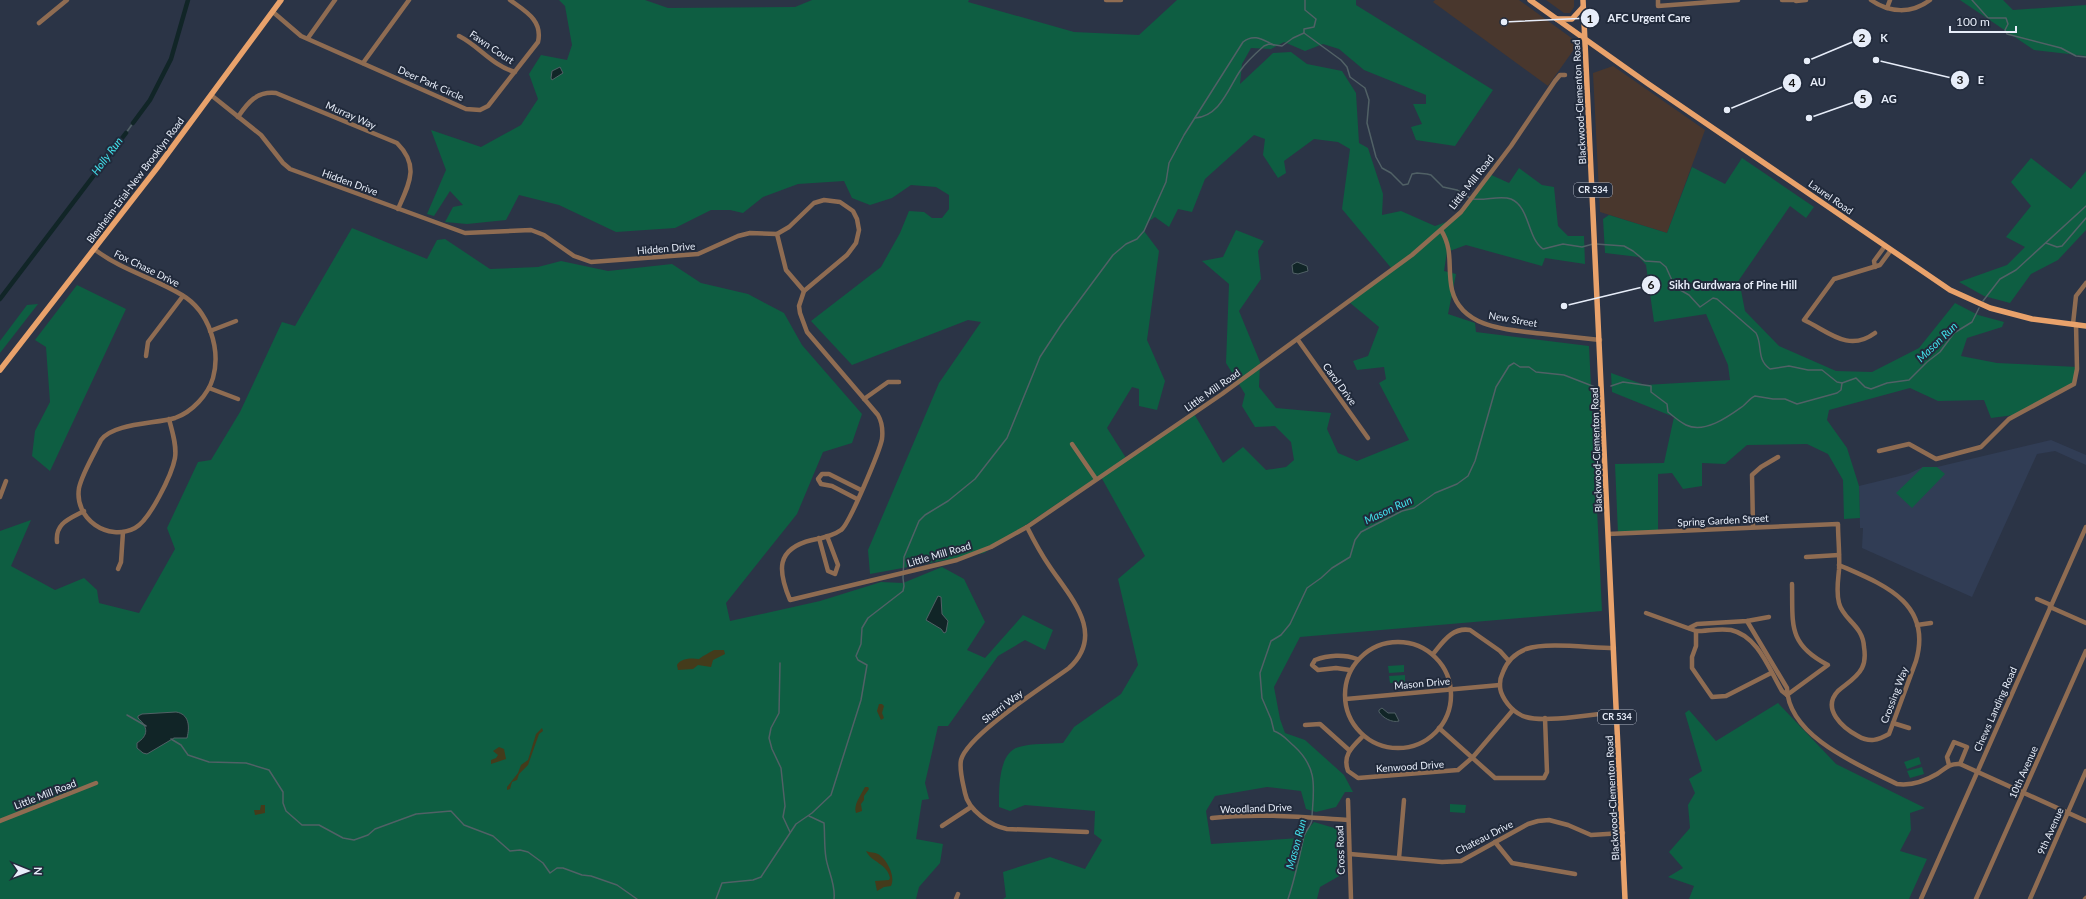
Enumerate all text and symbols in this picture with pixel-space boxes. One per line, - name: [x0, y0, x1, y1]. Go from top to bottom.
- callout: AFC Urgent Care: [1580, 7, 1699, 30]
- scale bar: [1950, 8, 2016, 34]
- text: 1: [1587, 11, 1594, 26]
- text: AFC Urgent Care: [1607, 11, 1691, 24]
- text: 100 m: [1956, 14, 1990, 29]
- callout: K: [1852, 27, 1895, 50]
- street label: Fawn Court: [468, 28, 517, 66]
- text: 2: [1859, 30, 1866, 45]
- text: K: [1880, 31, 1888, 44]
- street label: Blackwood-Clementon Road: [1570, 39, 1588, 165]
- street label: Deer Park Circle: [396, 63, 466, 103]
- callout: E: [1950, 68, 1992, 91]
- callout: AU: [1782, 71, 1834, 94]
- text: 3: [1957, 72, 1964, 87]
- text: E: [1978, 73, 1984, 86]
- text: 4: [1789, 75, 1796, 90]
- text: AU: [1809, 75, 1826, 88]
- callout: AG: [1853, 87, 1904, 110]
- text: 5: [1860, 91, 1867, 106]
- text: AG: [1880, 92, 1897, 105]
- street label: Murray Way: [324, 99, 379, 132]
- street label: Blenheim-Erial-New Brooklyn Road: [84, 115, 186, 245]
- water label: Holly Run: [88, 134, 125, 177]
- street label: Little Mill Road: [1446, 152, 1496, 212]
- street label: Hidden Drive: [320, 166, 380, 198]
- street label: Laurel Road: [1806, 177, 1856, 217]
- road number: CR 534: [1574, 183, 1612, 197]
- street label: Hidden Drive: [636, 239, 696, 257]
- street label: Fox Chase Drive: [112, 247, 182, 289]
- callout: Sikh Gurdwara of Pine Hill: [1641, 273, 1805, 296]
- text: 6: [1648, 277, 1655, 292]
- text: Sikh Gurdwara of Pine Hill: [1669, 278, 1797, 291]
- street label: New Street: [1488, 309, 1539, 329]
- water label: Mason Run: [1914, 319, 1960, 364]
- street label: Carol Drive: [1321, 360, 1359, 408]
- street label: Little Mill Road: [1182, 366, 1242, 414]
- street label: Blackwood-Clementon Road: [1588, 387, 1604, 513]
- water label: Mason Run: [1362, 493, 1414, 526]
- street label: Spring Garden Street: [1677, 512, 1769, 528]
- street label: Little Mill Road: [906, 539, 972, 569]
- street label: Crossing Way: [1878, 664, 1911, 725]
- street label: Chews Landing Road: [1971, 665, 2019, 753]
- street label: Mason Drive: [1394, 675, 1450, 691]
- street label: Sherri Way: [979, 686, 1025, 725]
- road number: CR 534: [1598, 710, 1636, 724]
- street label: Blackwood-Clementon Road: [1603, 735, 1621, 861]
- street label: 10th Avenue: [2006, 744, 2040, 800]
- street label: Kenwood Drive: [1376, 758, 1444, 774]
- street label: Little Mill Road: [12, 777, 78, 811]
- street label: Woodland Drive: [1220, 801, 1292, 815]
- street label: 9th Avenue: [2034, 806, 2066, 856]
- water label: Mason Run: [1283, 817, 1308, 870]
- street label: Chateau Drive: [1453, 817, 1515, 857]
- street label: Cross Road: [1333, 825, 1347, 875]
- north arrow: [8, 851, 48, 891]
- text: N: [32, 867, 45, 876]

